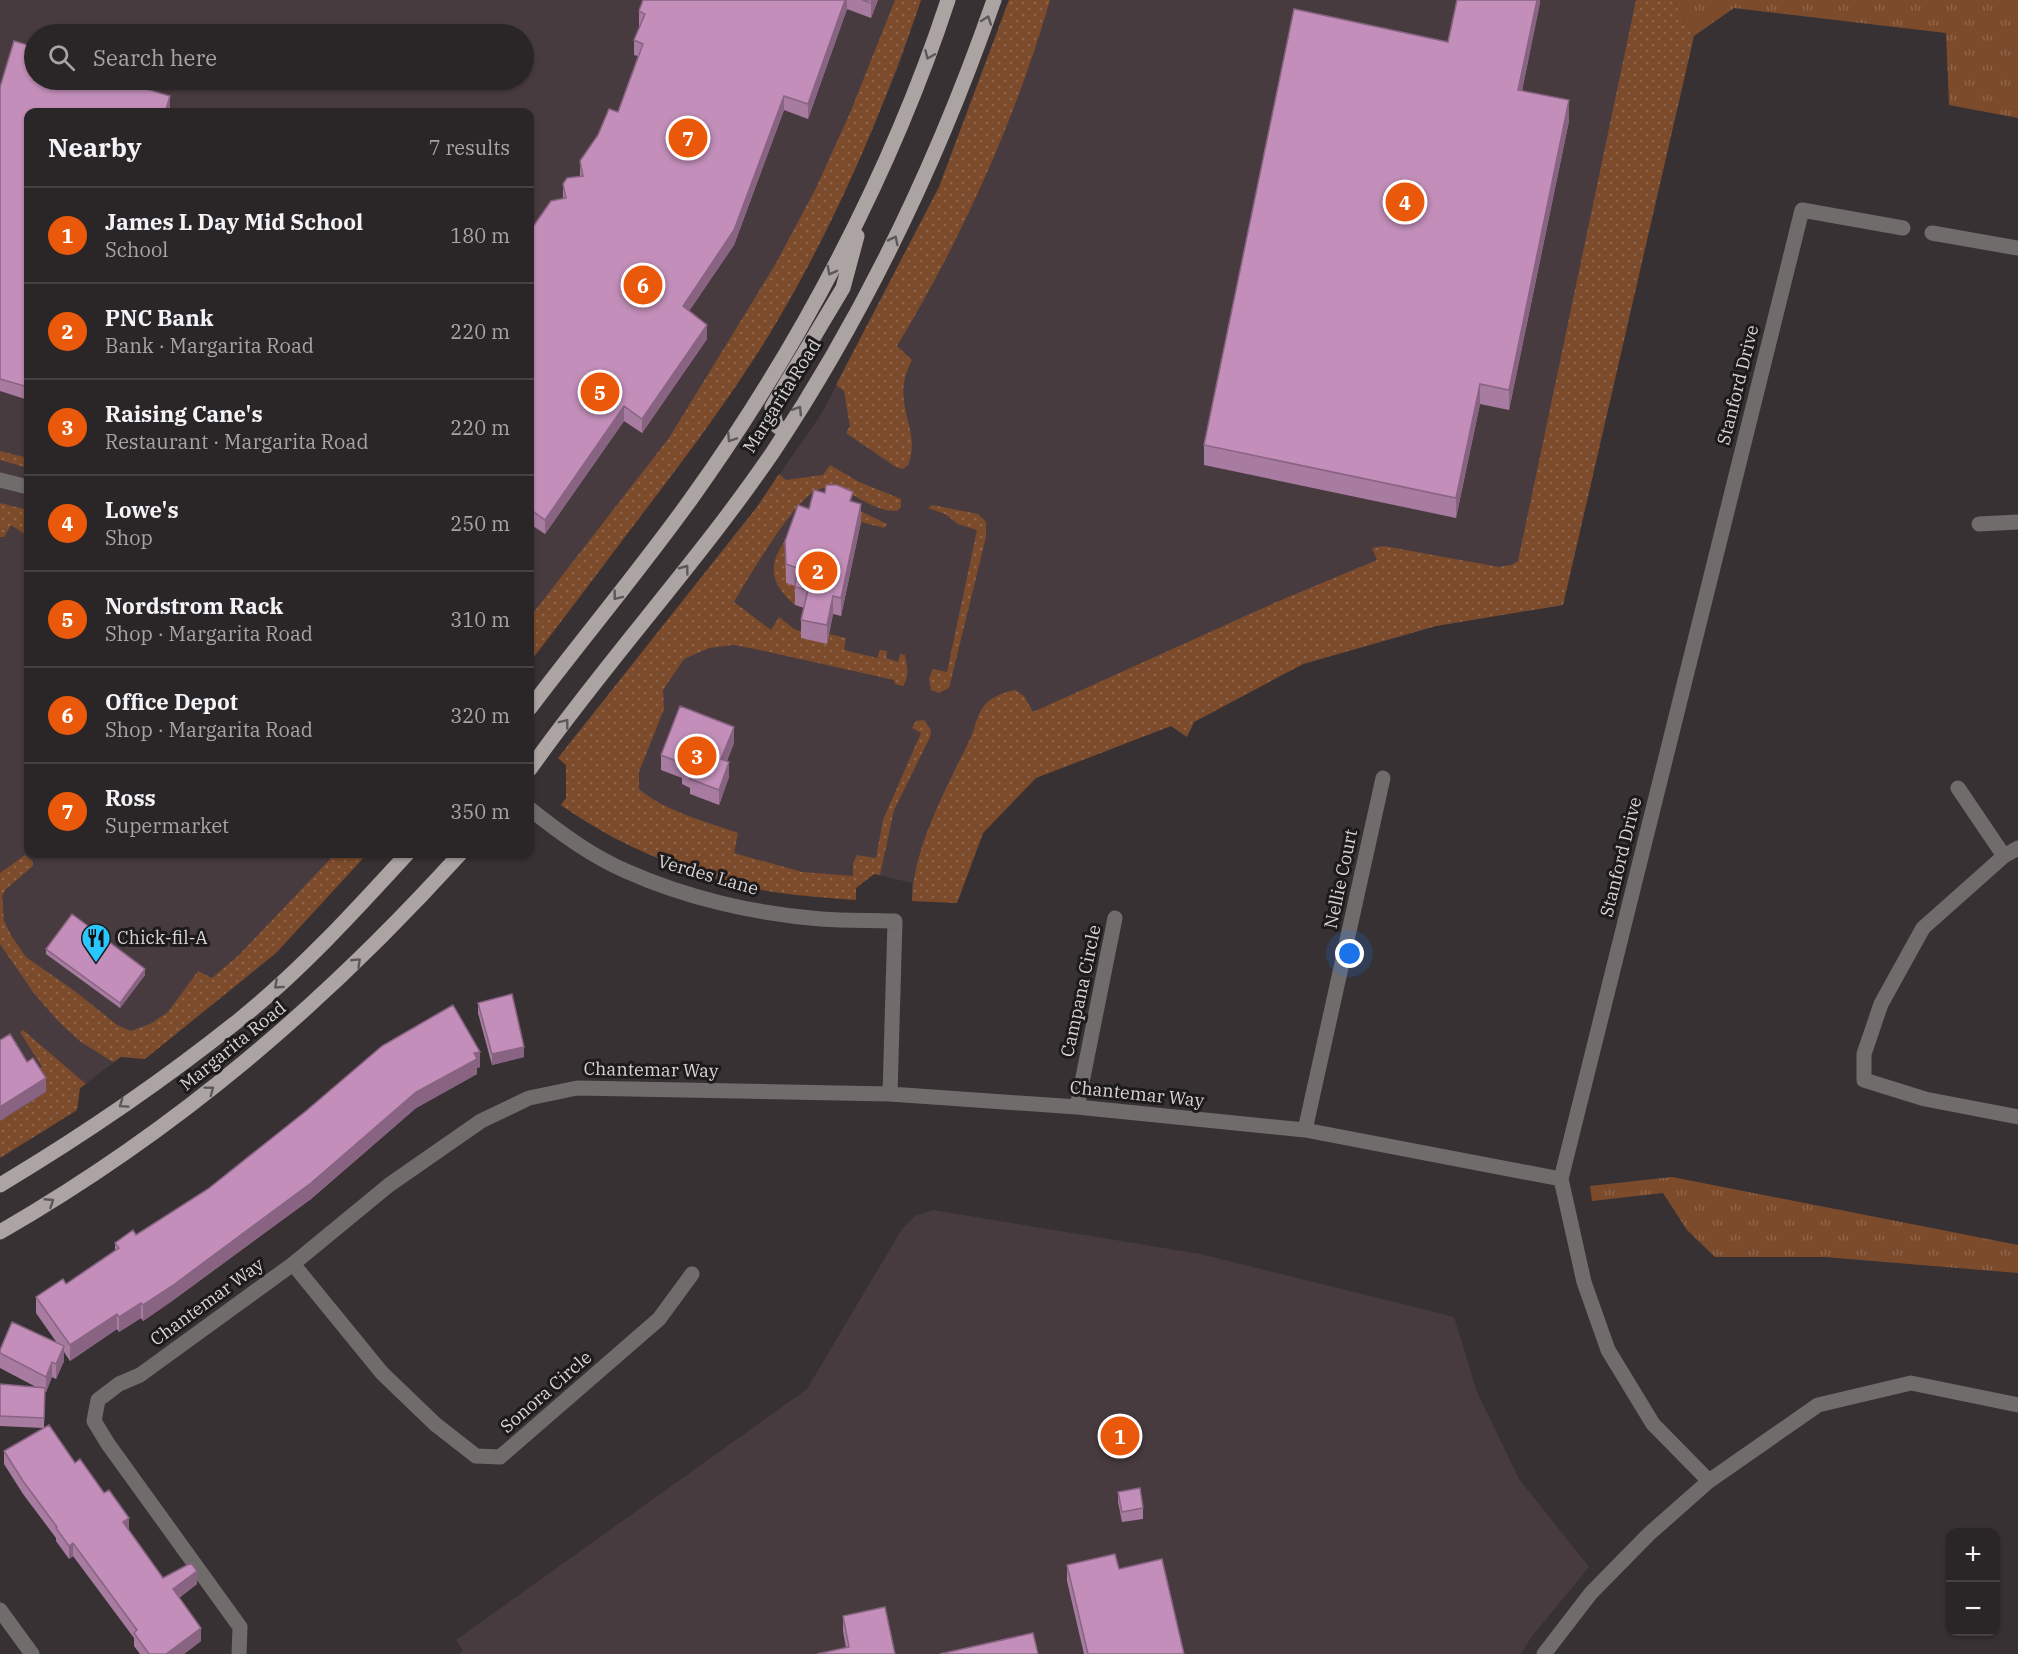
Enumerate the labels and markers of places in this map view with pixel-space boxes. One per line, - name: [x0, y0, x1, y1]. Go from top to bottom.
- pin: 7: [668, 116, 708, 160]
- pin: 4: [1386, 180, 1424, 224]
- pin: 6: [624, 262, 662, 308]
- pin: 5: [580, 370, 620, 414]
- pin: 2: [798, 548, 838, 594]
- pin: 3: [678, 734, 716, 778]
- restaurant icon: Chick-fil-A: [80, 922, 112, 964]
- place label: Chick-fil-A: [117, 926, 208, 949]
- pin: 1: [1100, 1414, 1140, 1458]

